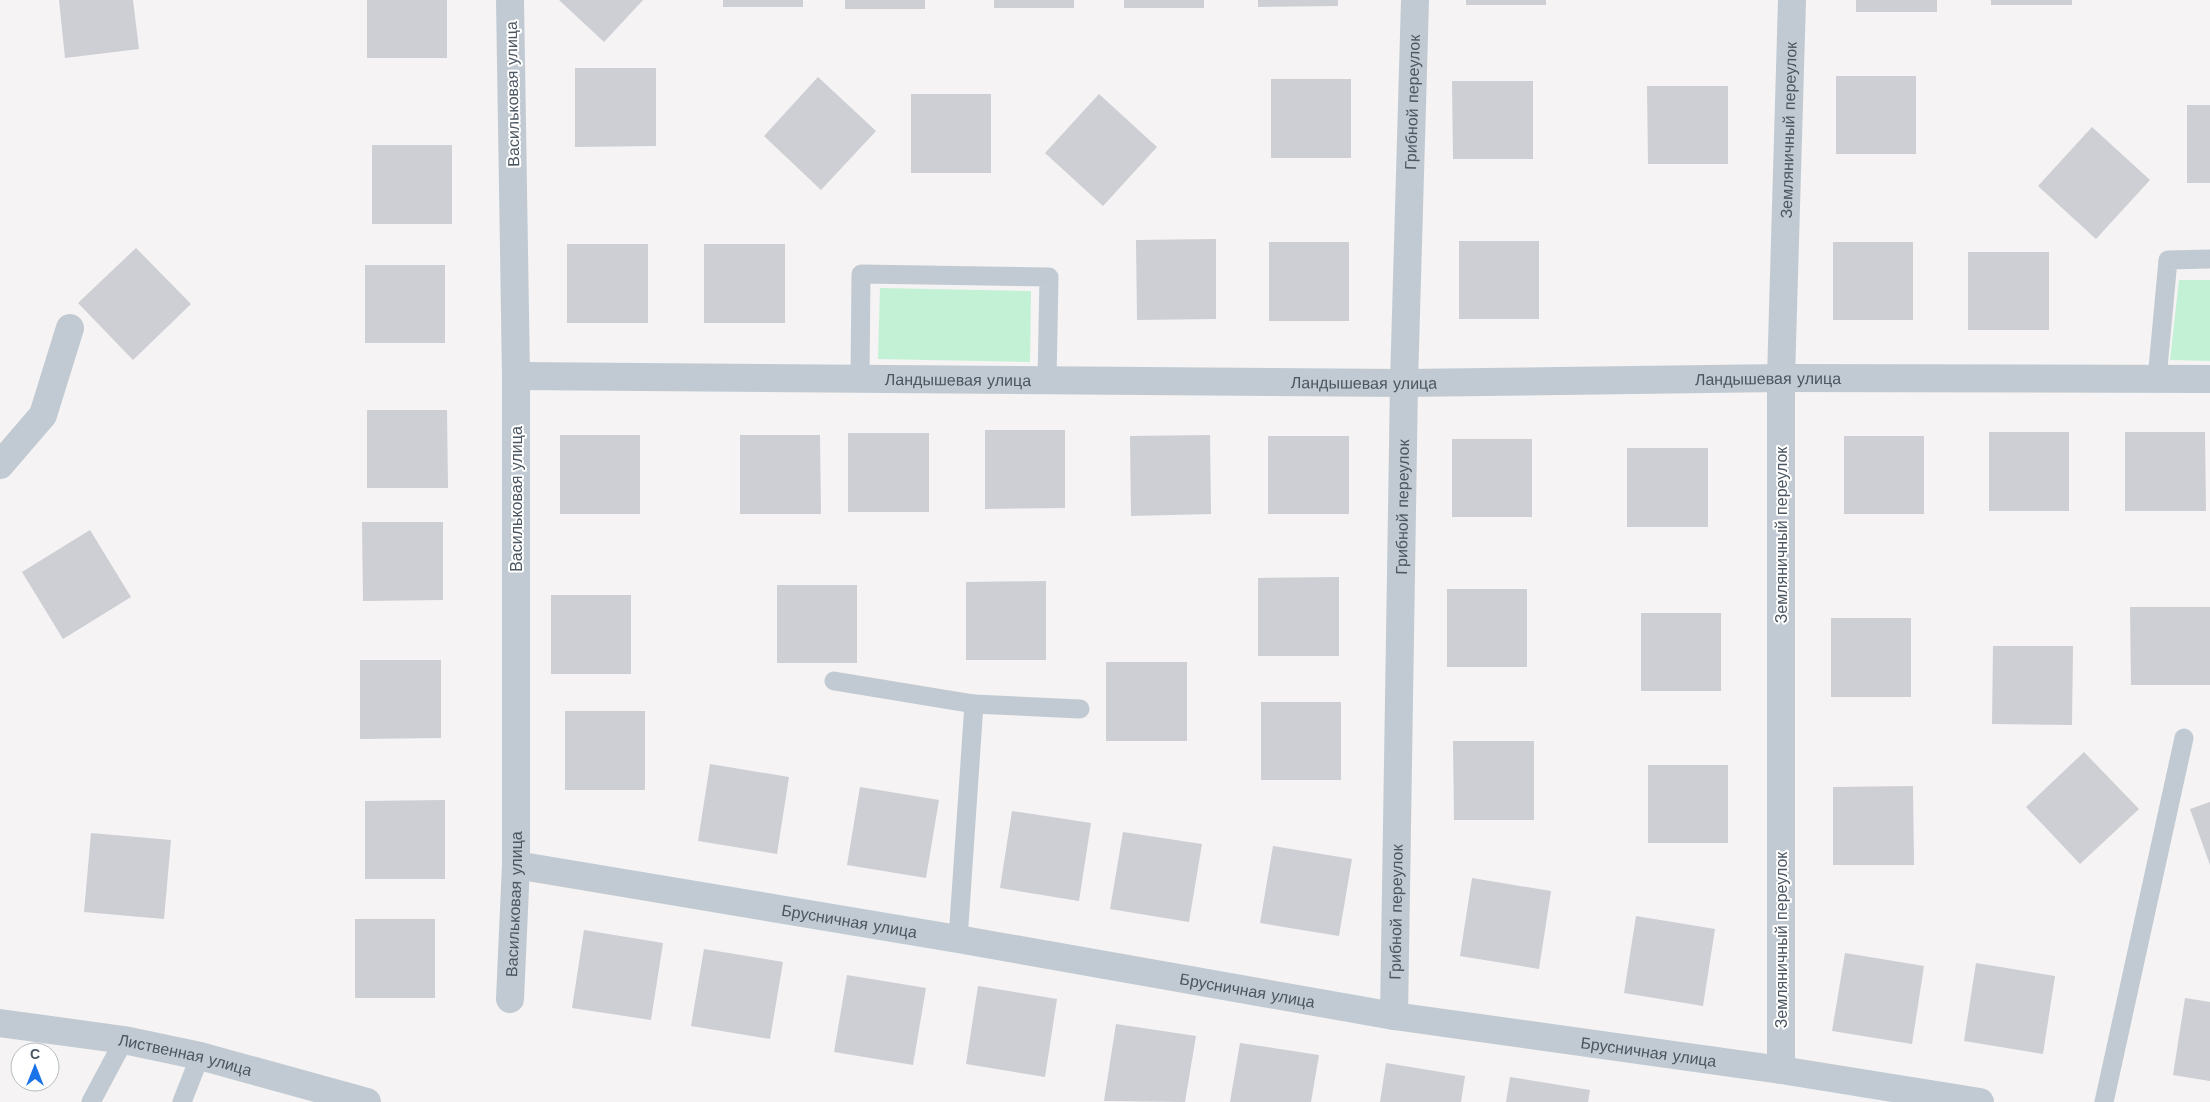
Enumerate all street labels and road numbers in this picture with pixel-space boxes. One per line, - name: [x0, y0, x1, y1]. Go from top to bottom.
- street label: Васильковая улица: [502, 21, 523, 167]
- street label: Грибной переулок: [1401, 33, 1424, 170]
- street label: Земляничный переулок: [1777, 41, 1801, 219]
- street label: Ландышевая улица: [1695, 369, 1841, 389]
- street label: Ландышевая улица: [885, 370, 1031, 390]
- street label: Ландышевая улица: [1291, 373, 1437, 393]
- street label: Васильковая улица: [507, 426, 526, 572]
- street label: Грибной переулок: [1392, 438, 1413, 575]
- street label: Земляничный переулок: [1772, 446, 1791, 623]
- street label: Васильковая улица: [502, 831, 526, 977]
- street label: Грибной переулок: [1386, 843, 1407, 980]
- street label: Земляничный переулок: [1772, 851, 1791, 1028]
- street label: Брусничная улица: [780, 901, 919, 942]
- street label: Брусничная улица: [1178, 969, 1317, 1012]
- street label: Лиственная улица: [117, 1030, 254, 1080]
- street label: Брусничная улица: [1579, 1033, 1718, 1071]

